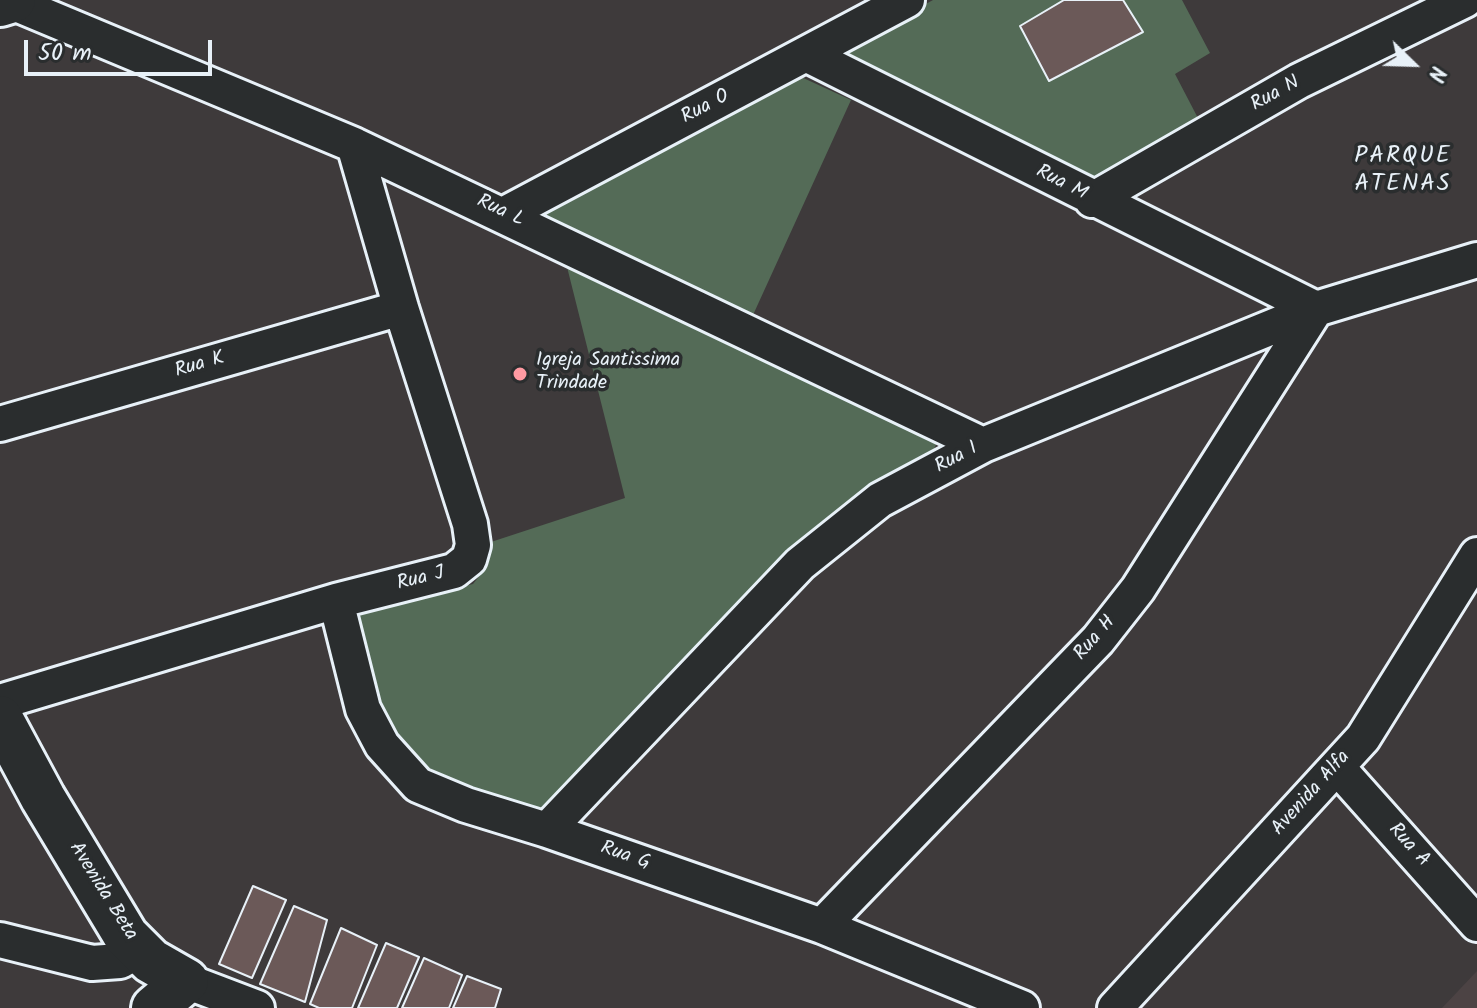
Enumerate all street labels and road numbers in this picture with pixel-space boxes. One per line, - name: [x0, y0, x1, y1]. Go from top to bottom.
- street label: Rua N: [1247, 72, 1305, 118]
- street label: Rua O: [678, 85, 734, 131]
- street label: Rua M: [1031, 161, 1091, 207]
- street label: Rua L: [472, 191, 528, 233]
- street label: Rua K: [172, 348, 228, 384]
- street label: Rua I: [932, 438, 982, 480]
- street label: Rua J: [395, 563, 447, 597]
- street label: Rua H: [1070, 611, 1122, 667]
- street label: Avenida Alfa: [1267, 746, 1357, 842]
- street label: Rua A: [1382, 819, 1434, 873]
- street label: Rua G: [597, 837, 653, 877]
- street label: Avenida Beta: [62, 838, 142, 946]

